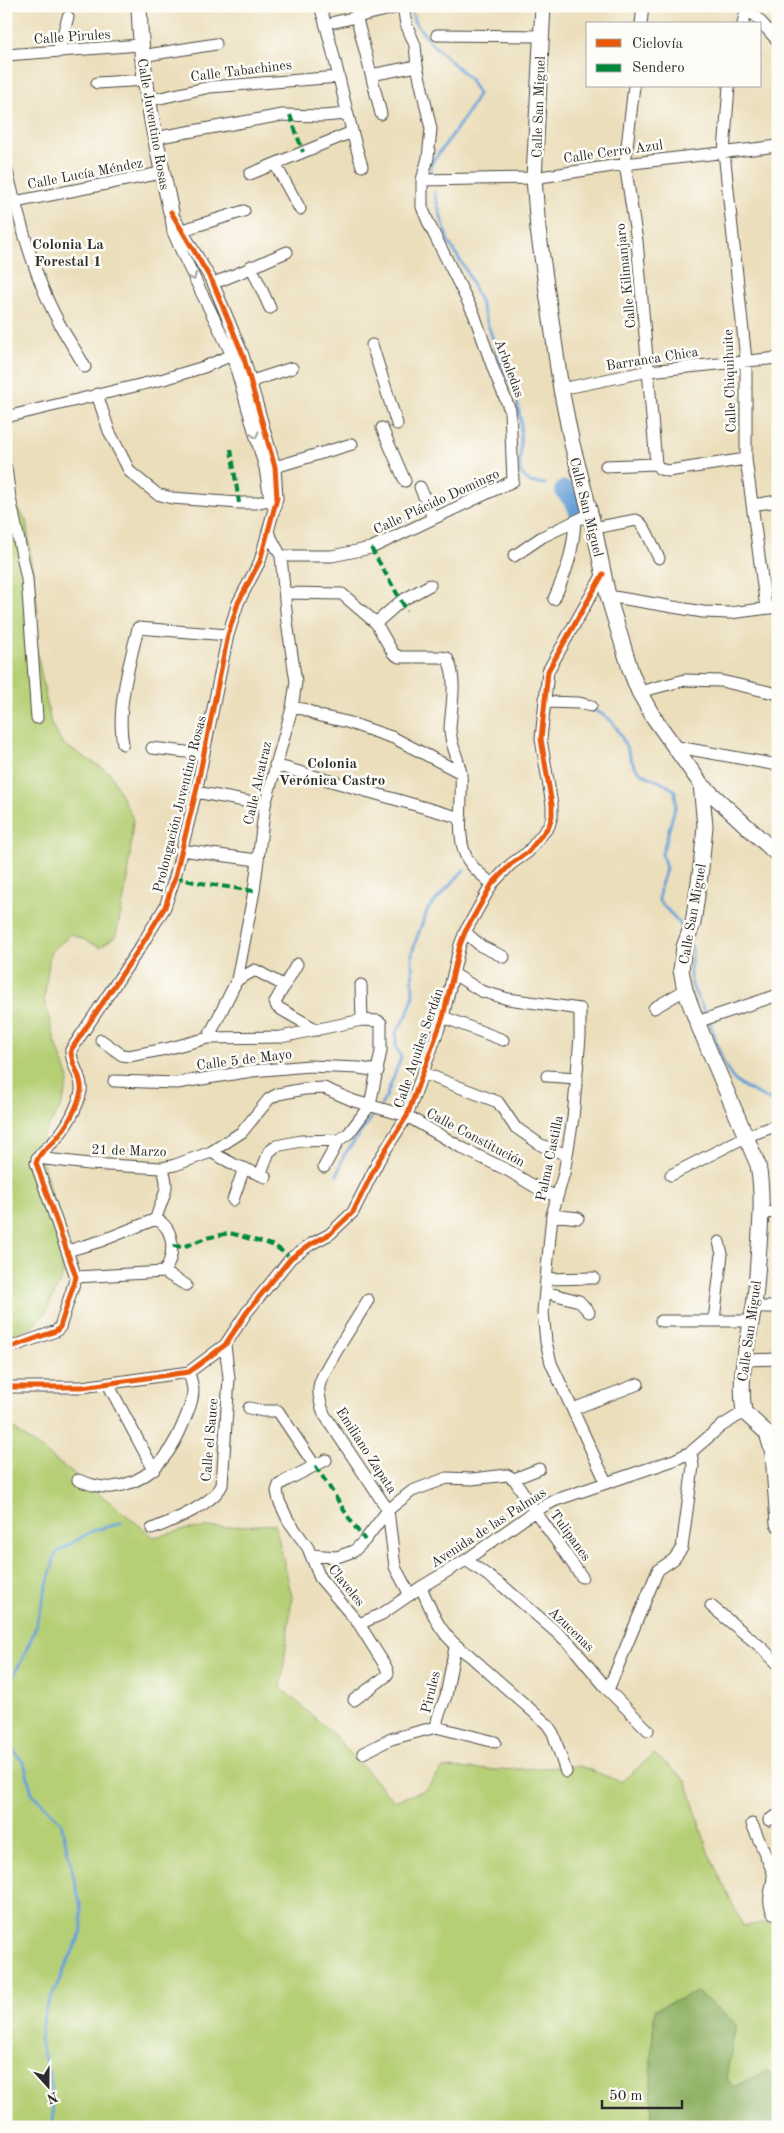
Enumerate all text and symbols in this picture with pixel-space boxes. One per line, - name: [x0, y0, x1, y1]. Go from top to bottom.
- legend: [586, 22, 762, 88]
- street label: Calle Pirules: [33, 27, 111, 47]
- text: Ciclovía: [632, 37, 684, 52]
- street label: Calle San Miguel: [530, 56, 548, 158]
- street label: Calle Juventino Rosas: [135, 57, 171, 191]
- street label: Calle Tabachines: [190, 58, 293, 84]
- text: Sendero: [632, 61, 685, 76]
- street label: Calle Cerro Azul: [562, 138, 664, 166]
- street label: Calle Lucía Méndez: [26, 156, 144, 192]
- street label: Calle Kilimanjaro: [613, 222, 638, 329]
- district label: Colonia La Forestal 1: [32, 238, 104, 270]
- one-way arrow: [187, 272, 198, 281]
- street label: Calle Chiquihuite: [721, 329, 739, 433]
- street label: Arboledas: [492, 337, 527, 399]
- street label: Barranca Chica: [605, 345, 699, 373]
- one-way arrow: [250, 431, 260, 439]
- street label: Calle San Miguel: [567, 456, 605, 559]
- street label: Calle Plácido Domingo: [371, 467, 502, 537]
- street label: Prolongación Juventino Rosas: [151, 714, 209, 894]
- street label: Calle Alcatraz: [242, 740, 274, 826]
- district label: Colonia Verónica Castro: [279, 757, 385, 789]
- street label: Calle San Miguel: [677, 862, 709, 966]
- street label: Calle Aquiles Serdán: [392, 986, 446, 1110]
- street label: Calle 5 de Mayo: [196, 1047, 293, 1073]
- street label: Calle Constitución: [424, 1106, 528, 1170]
- street label: Palma Castilla: [534, 1114, 566, 1202]
- street label: 21 de Marzo: [91, 1143, 167, 1159]
- street label: Calle San Miguel: [736, 1279, 764, 1383]
- street label: Calle el Sauce: [199, 1398, 221, 1483]
- street label: Emiliano Zapata: [333, 1405, 399, 1496]
- street label: Avenida de las Palmas: [428, 1485, 549, 1570]
- street label: Tulipanes: [547, 1507, 593, 1564]
- street label: Claveles: [325, 1562, 367, 1609]
- street label: Azucenas: [546, 1605, 597, 1655]
- street label: Pirules: [419, 1670, 443, 1715]
- north arrow: [22, 2060, 72, 2110]
- scale bar: [602, 2078, 682, 2110]
- text: N: [45, 2089, 60, 2106]
- text: 50 m: [609, 2089, 643, 2104]

